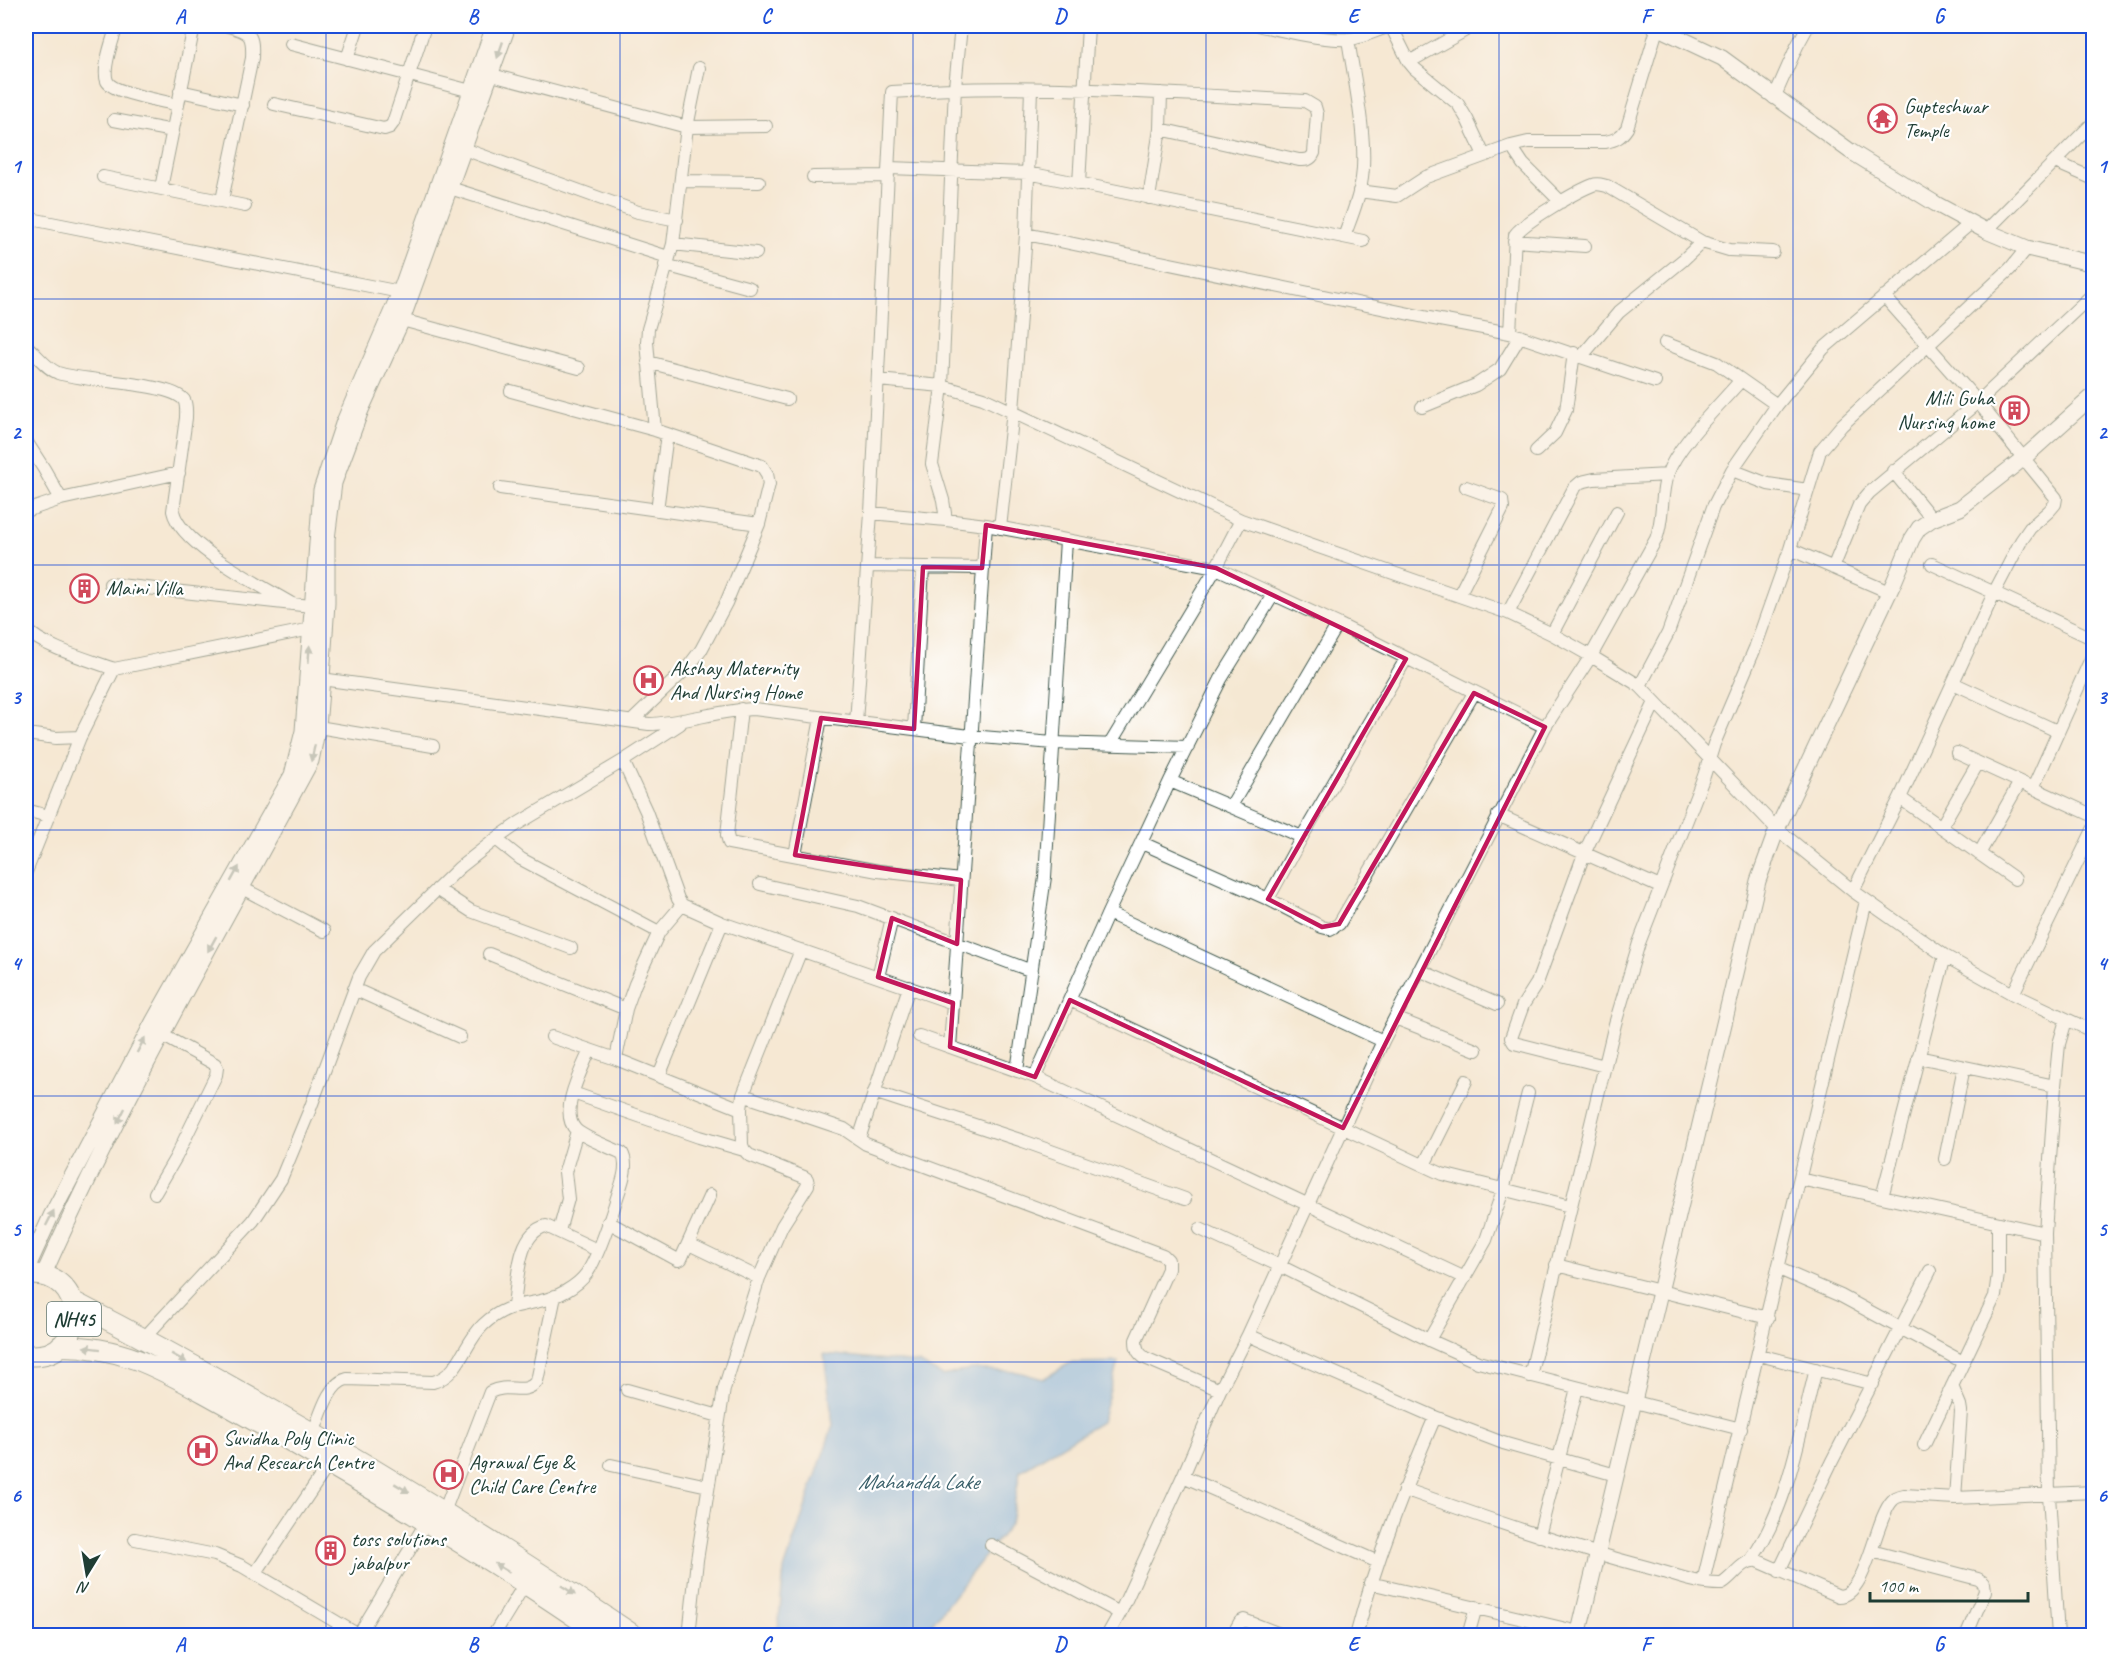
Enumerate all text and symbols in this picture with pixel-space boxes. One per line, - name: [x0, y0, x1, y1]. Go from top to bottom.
- text: A: [175, 4, 187, 29]
- text: B: [468, 4, 480, 29]
- text: C: [761, 4, 773, 29]
- text: D: [1054, 4, 1068, 29]
- text: E: [1348, 4, 1362, 29]
- text: F: [1641, 4, 1655, 29]
- text: G: [1934, 4, 1947, 29]
- one-way arrow: [495, 41, 504, 59]
- place label: Gupteshwar Temple: [1904, 93, 1989, 143]
- temple icon: Gupteshwar Temple: [1867, 102, 1899, 134]
- text: 1: [12, 154, 23, 179]
- text: 1: [2098, 154, 2109, 179]
- place label: Mili Guha Nursing home: [1897, 385, 1996, 435]
- building icon: Mili Guha Nursing home: [1999, 394, 2031, 426]
- text: 2: [12, 420, 23, 445]
- text: 2: [2098, 420, 2109, 445]
- building icon: Maini Villa: [69, 572, 101, 604]
- place label: Maini Villa: [106, 575, 184, 601]
- one-way arrow: [305, 645, 314, 664]
- place label: Akshay Maternity And Nursing Home: [670, 655, 804, 705]
- hospital icon: Akshay Maternity And Nursing Home: [633, 664, 665, 696]
- text: 3: [12, 685, 23, 710]
- text: 3: [2098, 685, 2109, 710]
- one-way arrow: [307, 744, 317, 762]
- one-way arrow: [230, 865, 240, 882]
- one-way arrow: [207, 935, 217, 952]
- text: 4: [12, 951, 24, 976]
- text: 4: [2098, 951, 2110, 976]
- one-way arrow: [136, 1036, 146, 1053]
- one-way arrow: [116, 1108, 126, 1125]
- one-way arrow: [45, 1209, 55, 1226]
- text: 5: [12, 1217, 23, 1242]
- text: 5: [2098, 1217, 2109, 1242]
- road number: NH45: [47, 1302, 101, 1336]
- one-way arrow: [82, 1343, 101, 1352]
- one-way arrow: [171, 1353, 188, 1363]
- place label: Suvidha Poly Clinic And Research Centre: [223, 1425, 375, 1475]
- hospital icon: Suvidha Poly Clinic And Research Centre: [186, 1434, 218, 1466]
- place label: Agrawal Eye & Child Care Centre: [469, 1449, 596, 1499]
- hospital icon: Agrawal Eye & Child Care Centre: [432, 1458, 464, 1490]
- water label: Mahandda Lake: [858, 1468, 982, 1496]
- one-way arrow: [394, 1482, 410, 1493]
- text: 6: [11, 1483, 22, 1508]
- text: 6: [2097, 1483, 2108, 1508]
- place label: toss solutions jabalpur: [349, 1526, 447, 1576]
- building icon: toss solutions jabalpur: [314, 1535, 346, 1567]
- north arrow: [57, 1544, 117, 1604]
- one-way arrow: [494, 1562, 510, 1573]
- scale bar: [1870, 1565, 2028, 1603]
- text: 100 m: [1879, 1575, 1920, 1597]
- text: N: [75, 1576, 91, 1599]
- one-way arrow: [560, 1584, 576, 1595]
- text: A: [175, 1632, 187, 1657]
- text: B: [468, 1632, 480, 1657]
- text: C: [761, 1632, 773, 1657]
- text: D: [1054, 1632, 1068, 1657]
- text: E: [1348, 1632, 1362, 1657]
- text: F: [1641, 1632, 1655, 1657]
- text: G: [1934, 1632, 1947, 1657]

